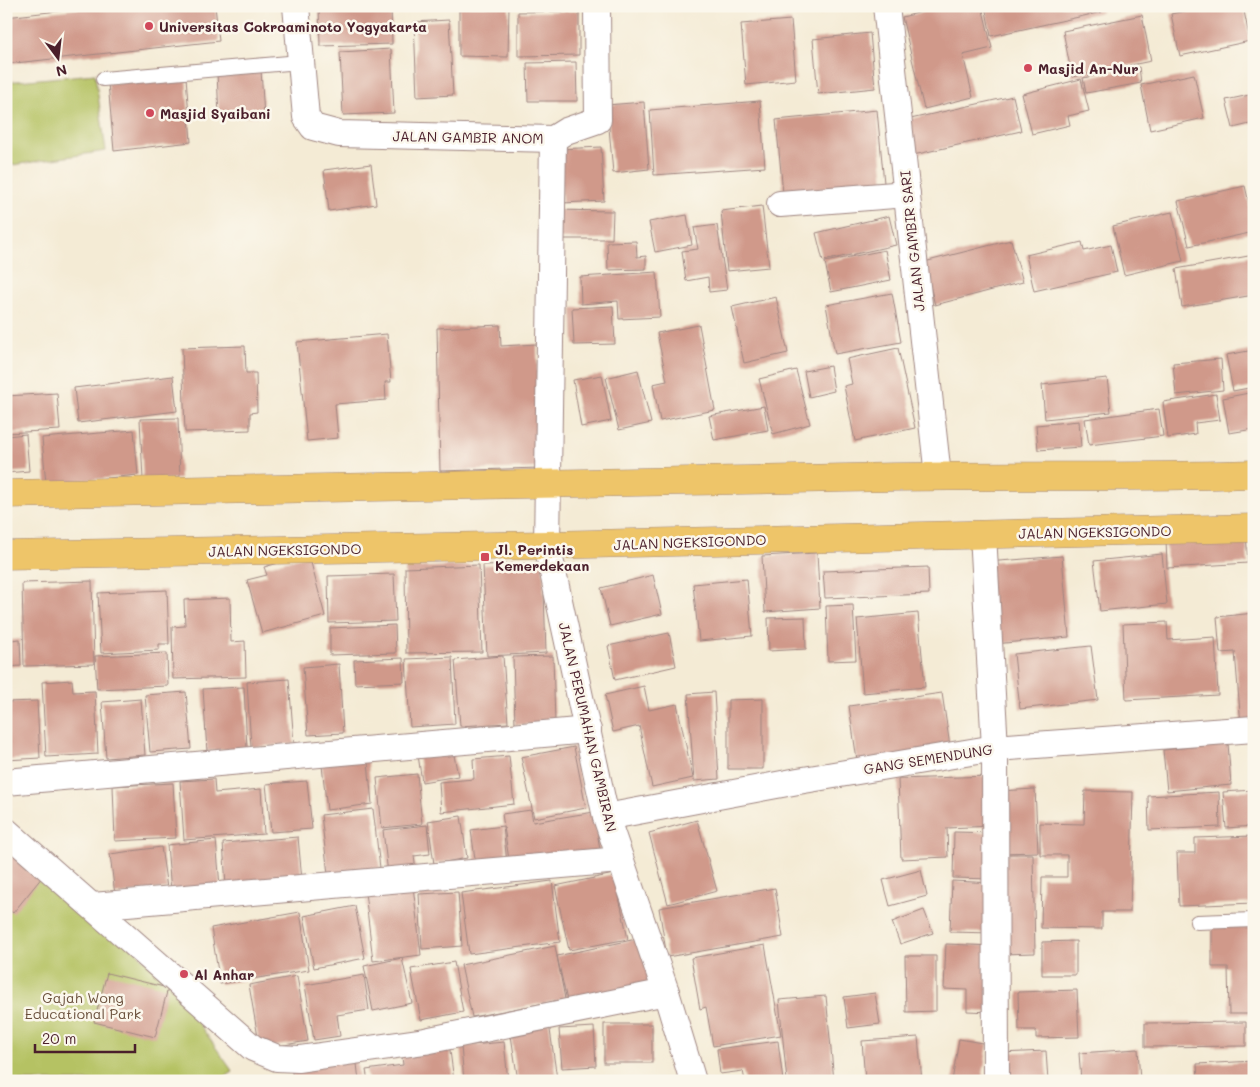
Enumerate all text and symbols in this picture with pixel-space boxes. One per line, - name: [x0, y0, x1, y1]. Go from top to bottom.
- place label: Universitas Cokroaminoto Yogyakarta: [159, 17, 427, 36]
- marker: Universitas Cokroaminoto Yogyakarta: [143, 20, 155, 32]
- north arrow: [32, 32, 82, 82]
- place label: Masjid An-Nur: [1038, 59, 1139, 78]
- text: N: [54, 60, 69, 82]
- marker: Masjid An-Nur: [1022, 62, 1034, 74]
- place label: Masjid Syaibani: [160, 104, 271, 123]
- marker: Masjid Syaibani: [144, 107, 156, 119]
- street label: JALAN GAMBIR ANOM: [392, 126, 544, 148]
- street label: JALAN GAMBIR SARI: [895, 170, 929, 312]
- street label: JALAN NGEKSIGONDO: [1018, 521, 1172, 543]
- street label: JALAN NGEKSIGONDO: [613, 530, 767, 554]
- street label: JALAN NGEKSIGONDO: [208, 539, 362, 561]
- place label: Jl. Perintis Kemerdekaan: [495, 540, 589, 575]
- marker: Jl. Perintis Kemerdekaan: [479, 551, 491, 563]
- street label: JALAN PERUMAHAN GAMBIRAN: [555, 620, 621, 834]
- street label: GANG SEMENDUNG: [862, 739, 994, 779]
- place label: Al Anhar: [194, 965, 254, 984]
- marker: Al Anhar: [178, 968, 190, 980]
- park label: Gajah Wong Educational Park: [25, 988, 141, 1023]
- scale bar: [35, 1022, 135, 1054]
- text: 20 m: [42, 1028, 76, 1048]

